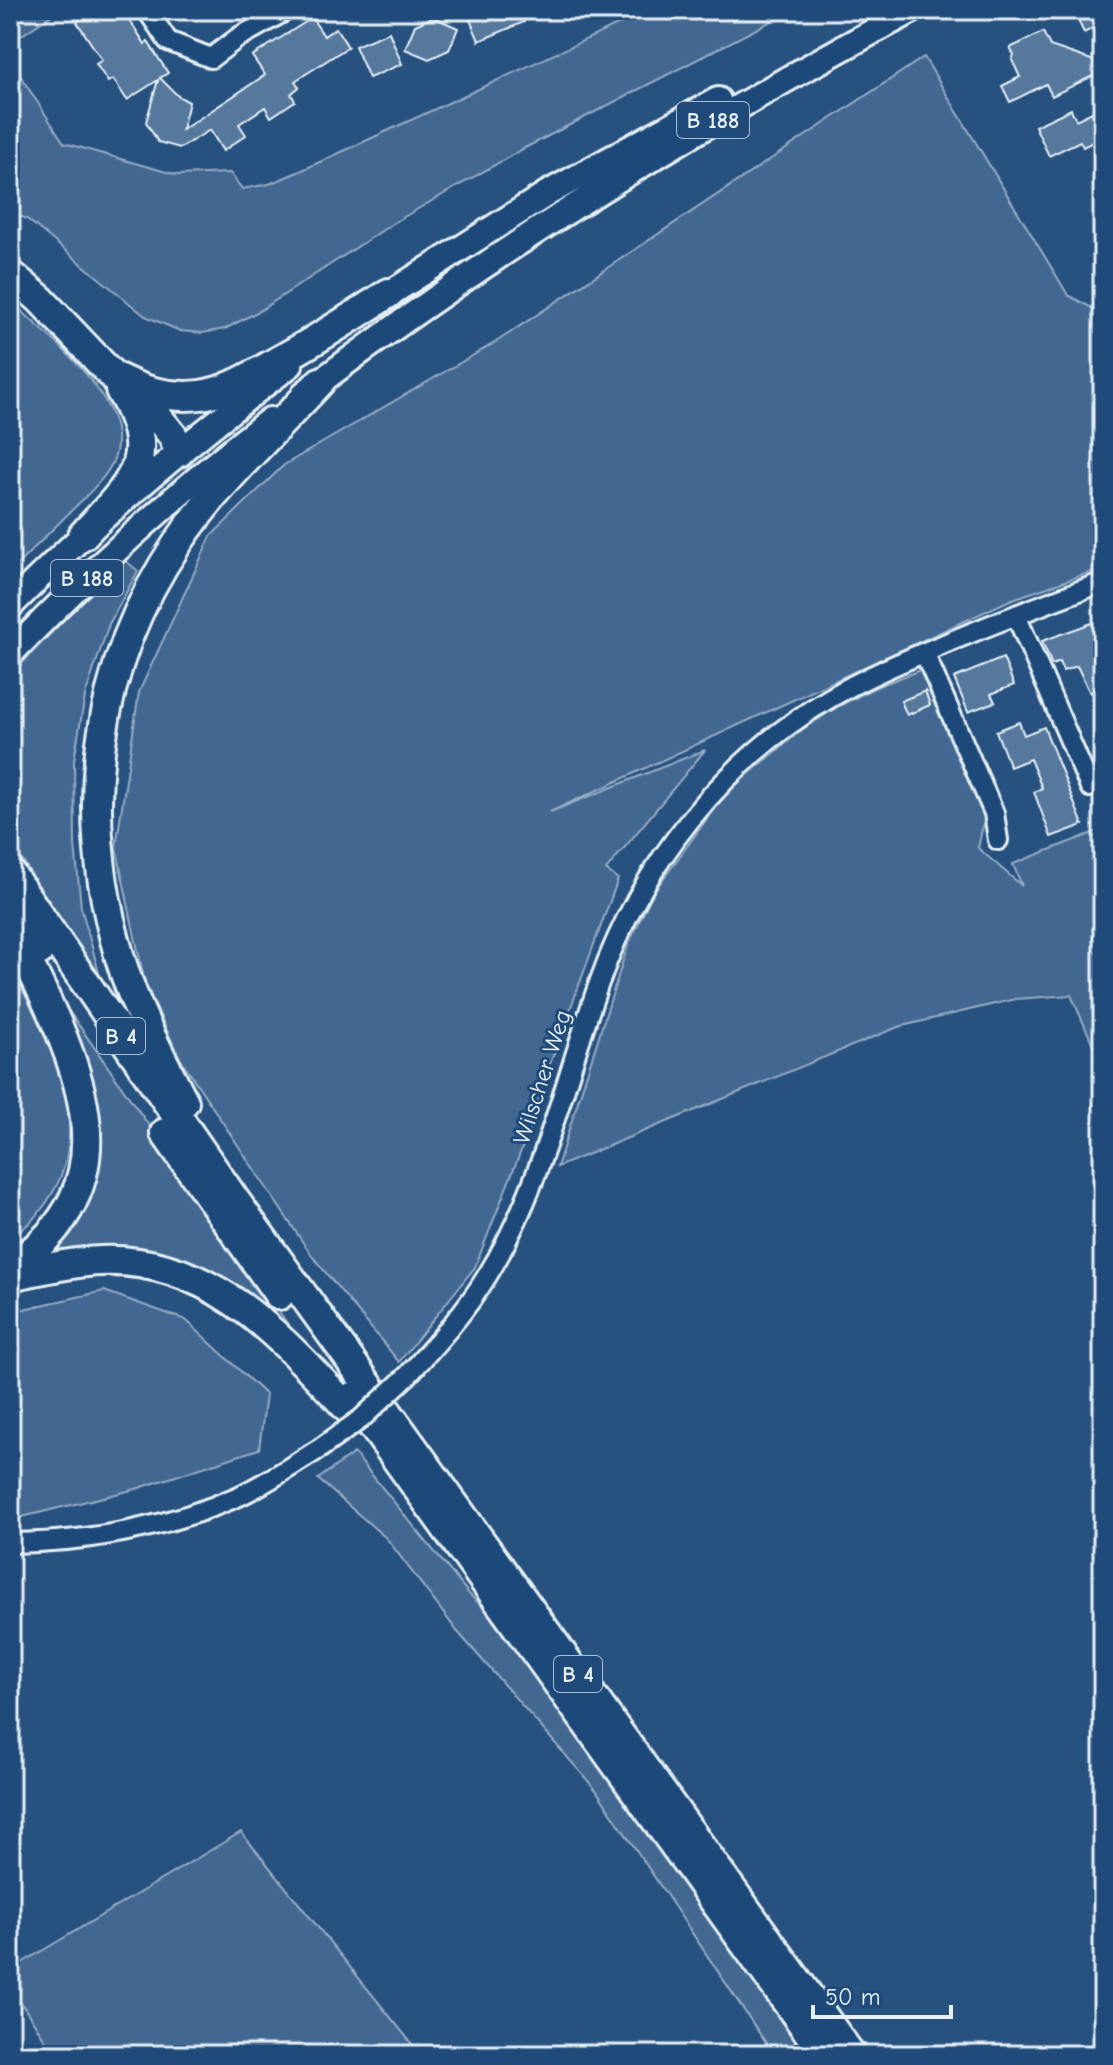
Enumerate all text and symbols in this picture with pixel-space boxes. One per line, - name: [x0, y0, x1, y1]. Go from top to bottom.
- road number: B 188: [677, 102, 749, 138]
- road number: B 188: [51, 560, 123, 596]
- street label: Wilscher Weg: [507, 1006, 577, 1148]
- road number: B 4: [97, 1018, 145, 1054]
- road number: B 4: [554, 1656, 602, 1692]
- scale bar: [813, 1969, 951, 2019]
- text: 50 m: [825, 1983, 881, 2011]

